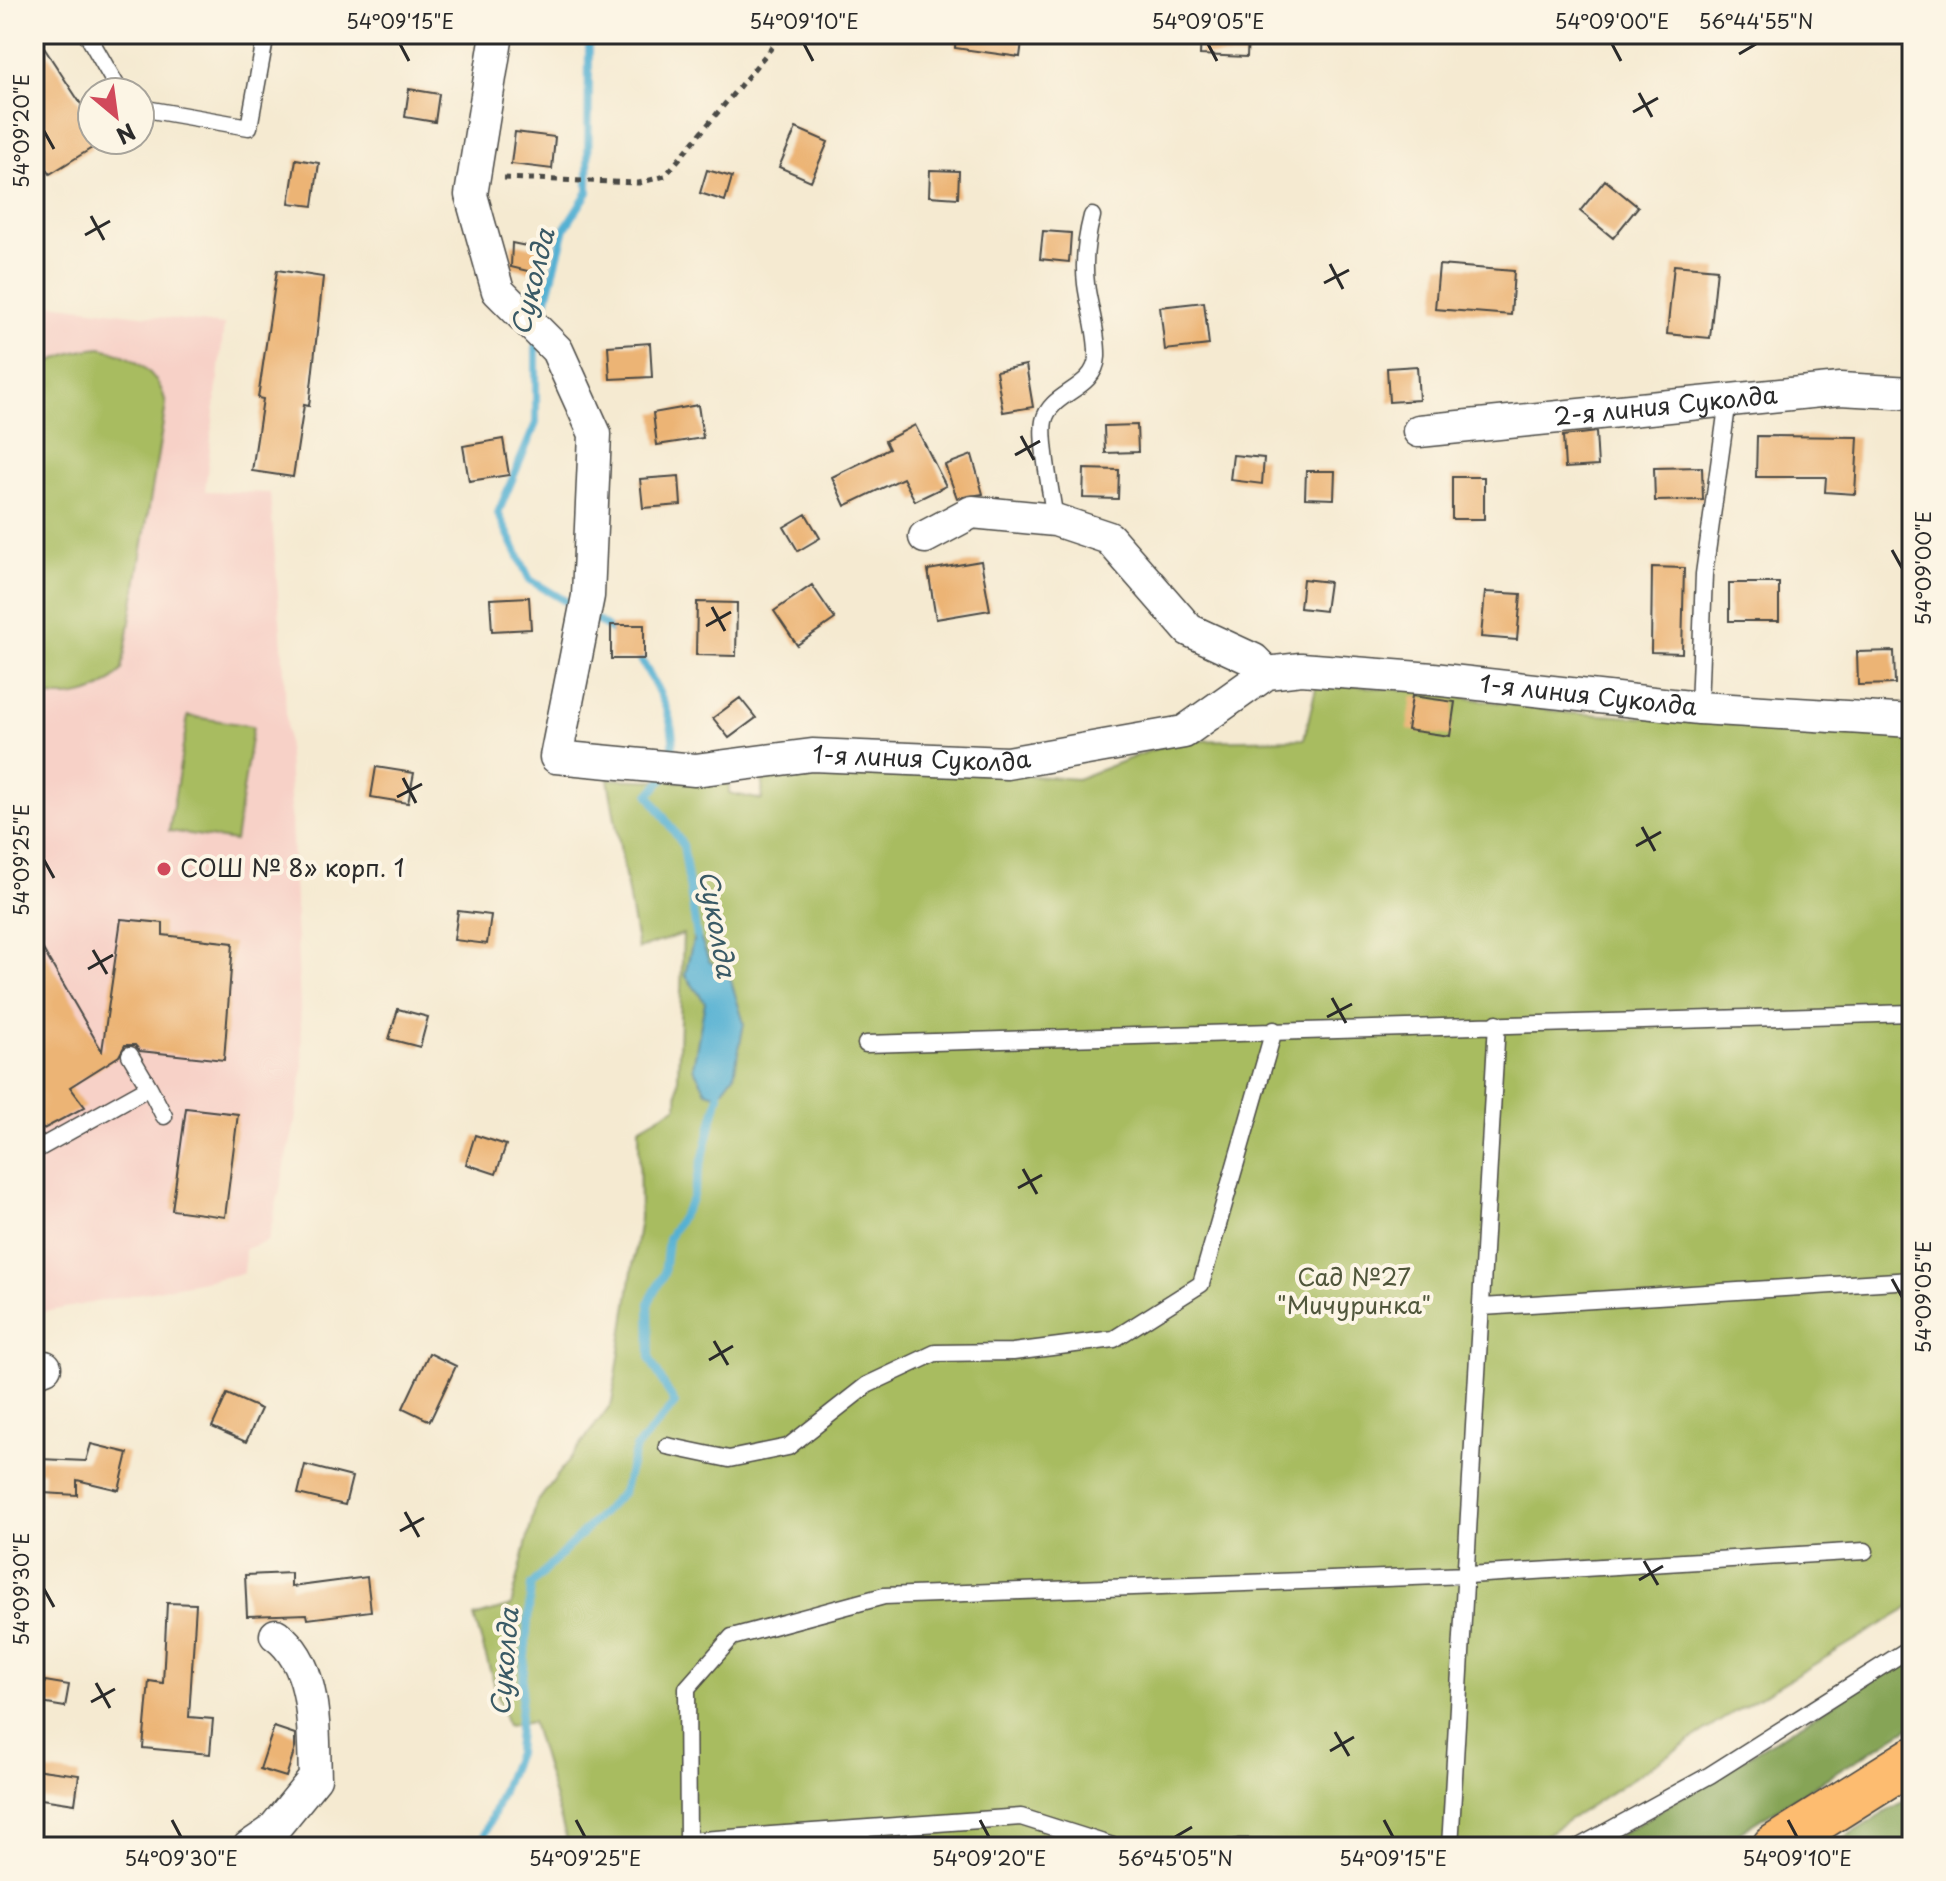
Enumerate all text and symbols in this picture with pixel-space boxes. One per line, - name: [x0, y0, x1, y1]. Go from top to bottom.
- text: 54°09'15"E: [346, 6, 454, 36]
- text: 54°09'10"E: [749, 6, 859, 36]
- text: 54°09'05"E: [1152, 6, 1264, 36]
- text: 54°09'00"E: [1555, 6, 1669, 36]
- text: 56°44'55"N: [1699, 6, 1813, 36]
- text: 54°09'20"E: [6, 74, 36, 188]
- north arrow: [76, 76, 156, 156]
- text: N: [111, 116, 142, 153]
- water label: Суколда: [500, 224, 564, 339]
- street label: 2-я линия Суколда: [1552, 375, 1779, 433]
- text: 54°09'00"E: [1908, 511, 1938, 625]
- street label: 1-я линия Суколда: [1478, 664, 1699, 724]
- street label: 1-я линия Суколда: [812, 735, 1033, 780]
- text: 54°09'25"E: [6, 804, 36, 916]
- place label: СОШ № 8» корп. 1: [180, 849, 404, 885]
- marker: СОШ № 8» корп. 1: [155, 860, 173, 878]
- water label: Суколда: [690, 867, 747, 981]
- text: 54°09'05"E: [1908, 1241, 1938, 1353]
- park label: Сад №27 "Мичуринка": [1277, 1258, 1431, 1322]
- text: 54°09'30"E: [6, 1532, 36, 1646]
- water label: Суколда: [479, 1605, 528, 1717]
- text: 54°09'30"E: [124, 1843, 238, 1873]
- text: 54°09'25"E: [529, 1843, 641, 1873]
- text: 54°09'20"E: [932, 1843, 1046, 1873]
- text: 56°45'05"N: [1117, 1843, 1233, 1873]
- text: 54°09'15"E: [1339, 1843, 1447, 1873]
- text: 54°09'10"E: [1742, 1843, 1852, 1873]

